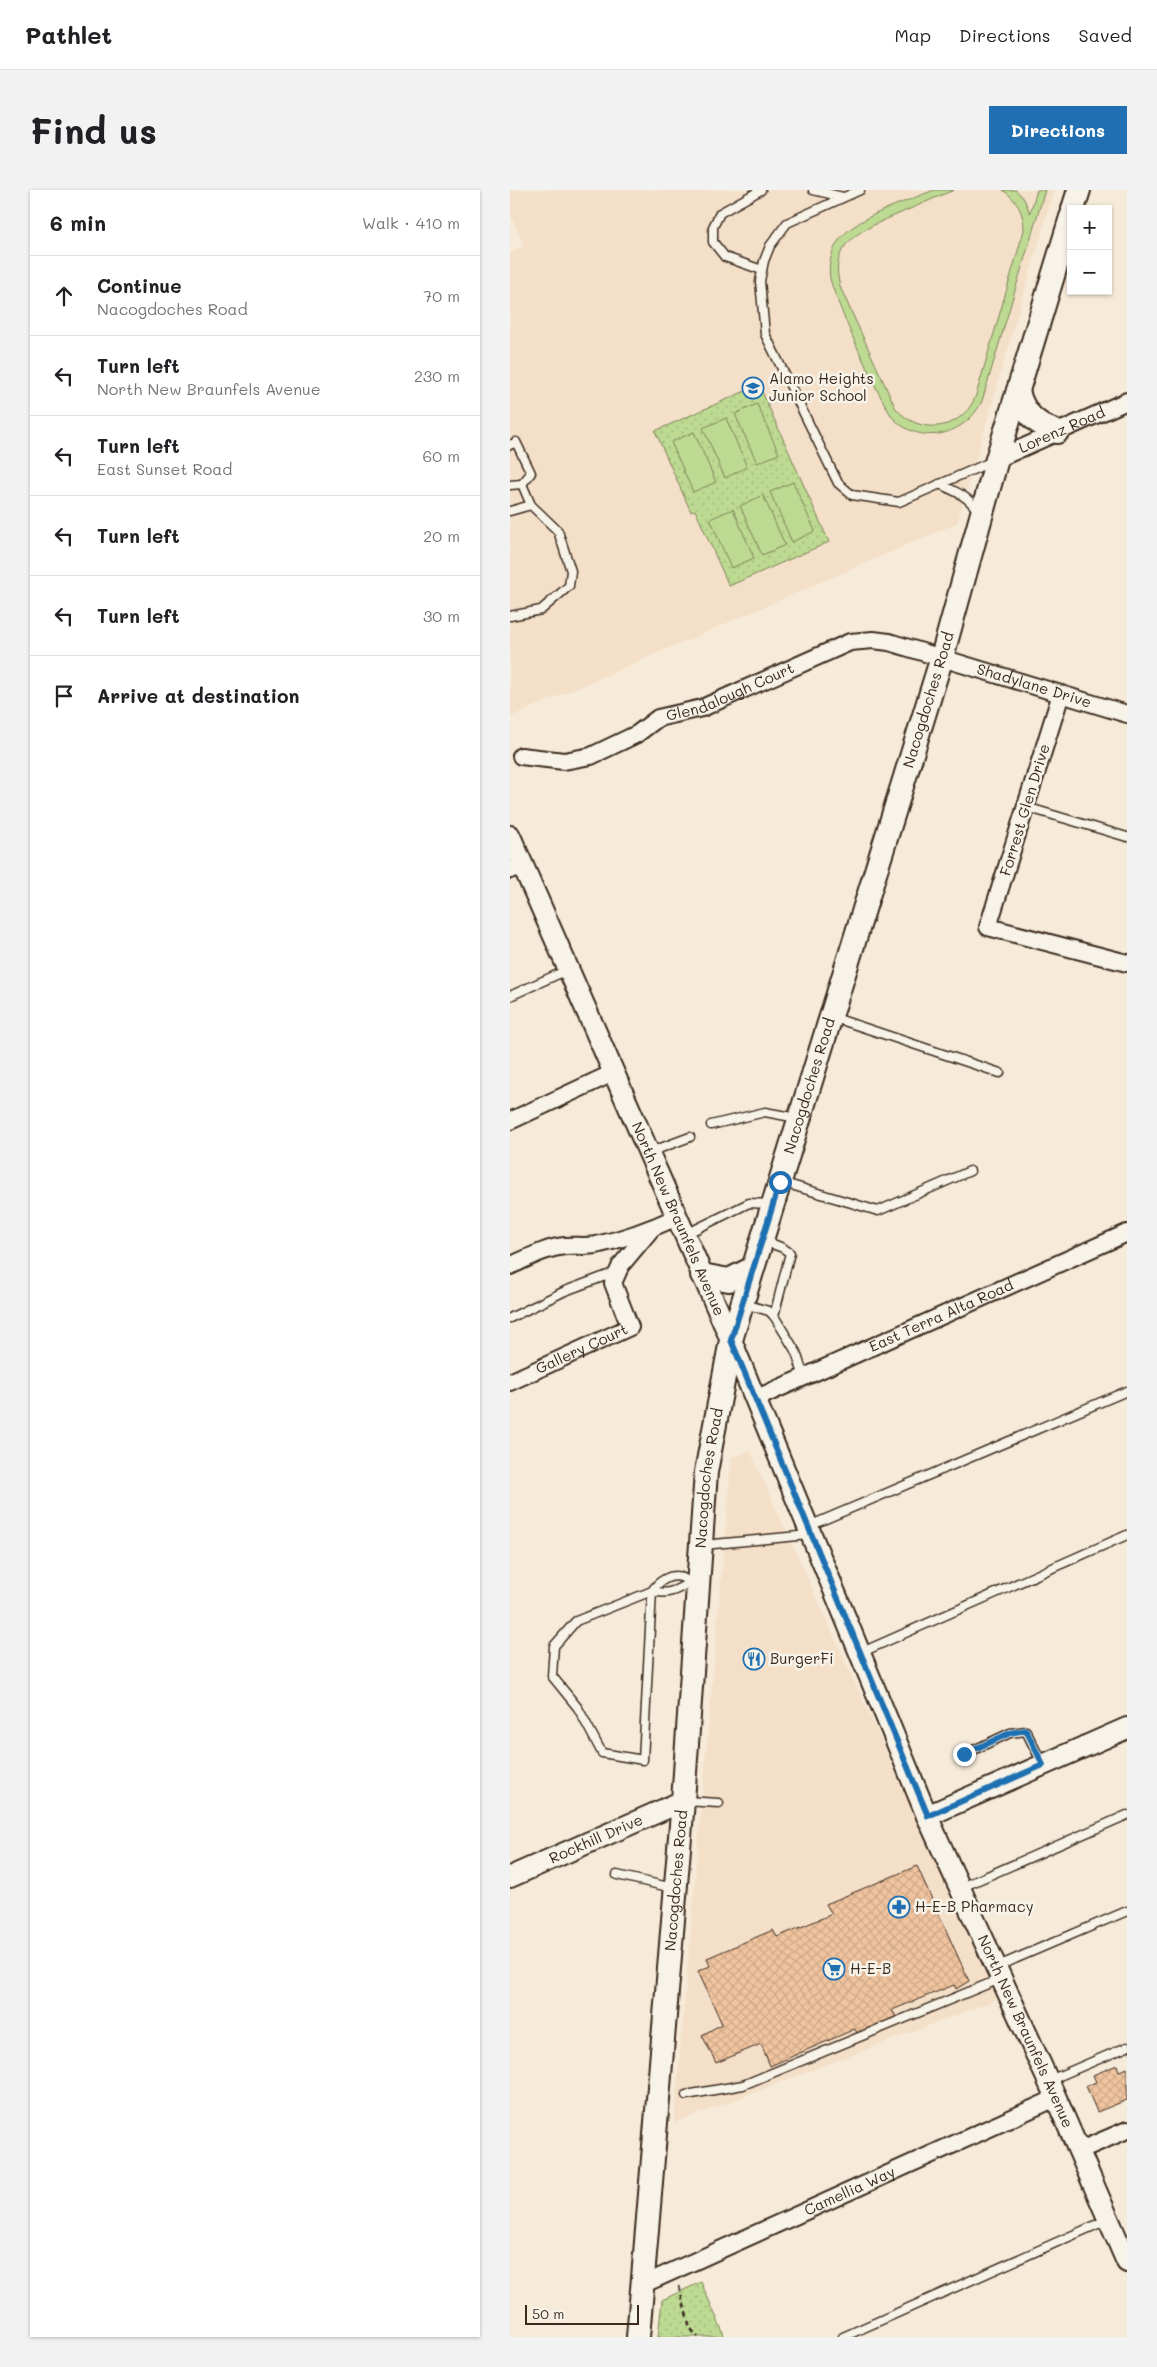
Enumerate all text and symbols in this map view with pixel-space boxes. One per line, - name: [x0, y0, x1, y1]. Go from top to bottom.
- text: Pathlet: [25, 19, 112, 50]
- text: Map: [894, 23, 931, 47]
- text: Directions: [959, 23, 1051, 47]
- text: Saved: [1079, 23, 1132, 47]
- button: Directions: [989, 106, 1127, 154]
- text: Find us: [30, 107, 157, 153]
- map controls: [1067, 205, 1112, 295]
- button: +: [1067, 205, 1112, 250]
- text: 6 min: [50, 209, 106, 236]
- text: Walk · 410 m: [362, 212, 460, 233]
- button: −: [1067, 250, 1112, 295]
- text: Continue: [97, 273, 182, 298]
- icon: ahead: [50, 282, 78, 310]
- text: 70 m: [423, 285, 460, 306]
- text: Nacogdoches Road: [97, 298, 248, 319]
- text: Turn left: [97, 353, 180, 378]
- icon: left: [50, 362, 78, 390]
- text: 230 m: [414, 365, 460, 386]
- place label: Alamo Heights Junior School: [769, 368, 874, 405]
- school or university icon: Alamo Heights Junior School: [741, 376, 765, 400]
- text: North New Braunfels Avenue: [97, 378, 321, 399]
- street label: Lorenz Road: [1015, 401, 1108, 457]
- text: Turn left: [97, 433, 180, 458]
- icon: left: [50, 442, 78, 470]
- text: 60 m: [423, 445, 460, 466]
- text: East Sunset Road: [97, 458, 232, 479]
- icon: left: [50, 522, 78, 550]
- text: Turn left: [97, 523, 180, 548]
- text: 20 m: [423, 525, 460, 546]
- icon: left: [50, 602, 78, 630]
- text: Turn left: [97, 603, 180, 628]
- text: 30 m: [423, 605, 460, 626]
- street label: Nacogdoches Road: [897, 629, 958, 770]
- street label: Glendalough Court: [664, 657, 797, 725]
- street label: Shadylane Drive: [974, 658, 1094, 712]
- icon: arrive: [50, 682, 78, 710]
- text: Arrive at destination: [97, 683, 300, 708]
- street label: Forrest Glen Drive: [994, 741, 1054, 878]
- street label: Nacogdoches Road: [778, 1015, 839, 1156]
- street label: North New Braunfels Avenue: [627, 1118, 730, 1319]
- route start: [769, 1171, 792, 1194]
- street label: East Terra Alta Road: [866, 1274, 1016, 1356]
- street label: Gallery Court: [532, 1318, 631, 1378]
- street label: Nacogdoches Road: [690, 1406, 727, 1549]
- restaurant icon: BurgerFi: [742, 1647, 766, 1671]
- place label: BurgerFi: [770, 1648, 834, 1668]
- route end: [953, 1743, 976, 1766]
- street label: Rockhill Drive: [546, 1809, 646, 1868]
- street label: Nacogdoches Road: [659, 1809, 691, 1952]
- pharmacy icon: H-E-B Pharmacy: [887, 1895, 911, 1919]
- place label: H-E-B Pharmacy: [915, 1896, 1034, 1916]
- street label: North New Braunfels Avenue: [974, 1931, 1079, 2131]
- supermarket icon: H-E-B: [822, 1957, 846, 1981]
- place label: H-E-B: [850, 1958, 891, 1978]
- street label: Camellia Way: [801, 2161, 898, 2220]
- scale bar: [525, 2302, 639, 2325]
- text: 50 m: [532, 2304, 564, 2323]

